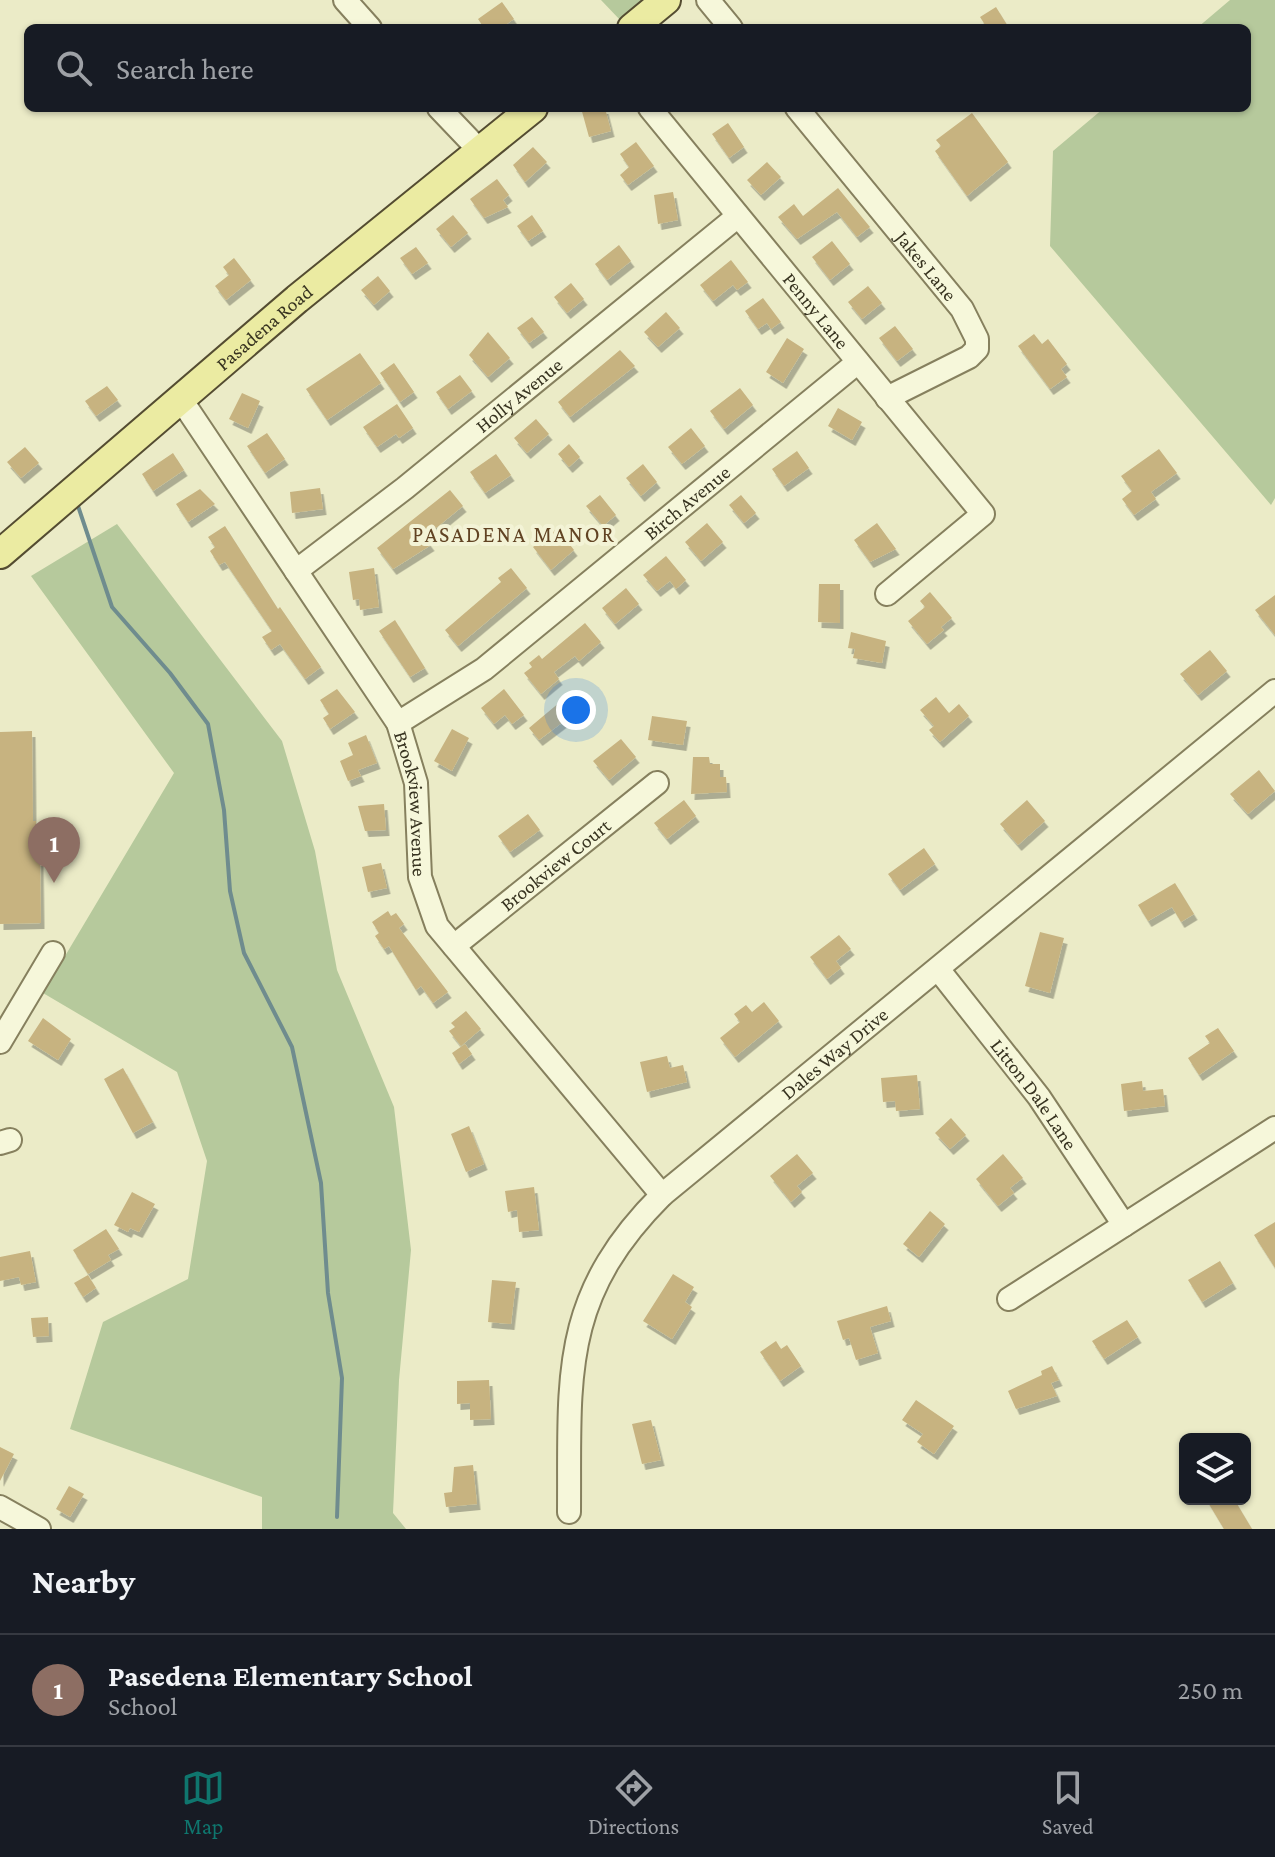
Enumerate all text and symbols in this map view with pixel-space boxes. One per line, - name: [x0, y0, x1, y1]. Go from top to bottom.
- search box: [24, 24, 1251, 112]
- icon: search: [52, 46, 96, 90]
- text: Search here: [116, 52, 254, 85]
- street label: Jakes Lane: [889, 225, 962, 305]
- street label: Penny Lane: [779, 268, 854, 353]
- street label: Pasadena Road: [211, 280, 317, 375]
- street label: Holly Avenue: [471, 353, 567, 437]
- street label: Birch Avenue: [639, 461, 734, 544]
- district label: PASADENA MANOR: [412, 522, 616, 547]
- your location: [556, 690, 596, 730]
- street label: Brookview Avenue: [390, 728, 431, 877]
- street label: Brookview Court: [496, 814, 615, 915]
- pin: 1: [28, 817, 80, 883]
- street label: Dales Way Drive: [777, 1003, 892, 1103]
- street label: Litton Dale Lane: [986, 1034, 1082, 1154]
- map controls: [1179, 1433, 1251, 1505]
- button: layers: [1179, 1433, 1251, 1505]
- text: Nearby: [32, 1563, 135, 1600]
- text: Pasedena Elementary School: [108, 1659, 473, 1692]
- text: 1: [53, 1676, 63, 1705]
- text: 250 m: [1178, 1676, 1243, 1705]
- text: School: [108, 1692, 177, 1721]
- tab: Map: [181, 1766, 225, 1839]
- tab: Directions: [588, 1766, 679, 1839]
- tab: Saved: [1042, 1766, 1094, 1839]

